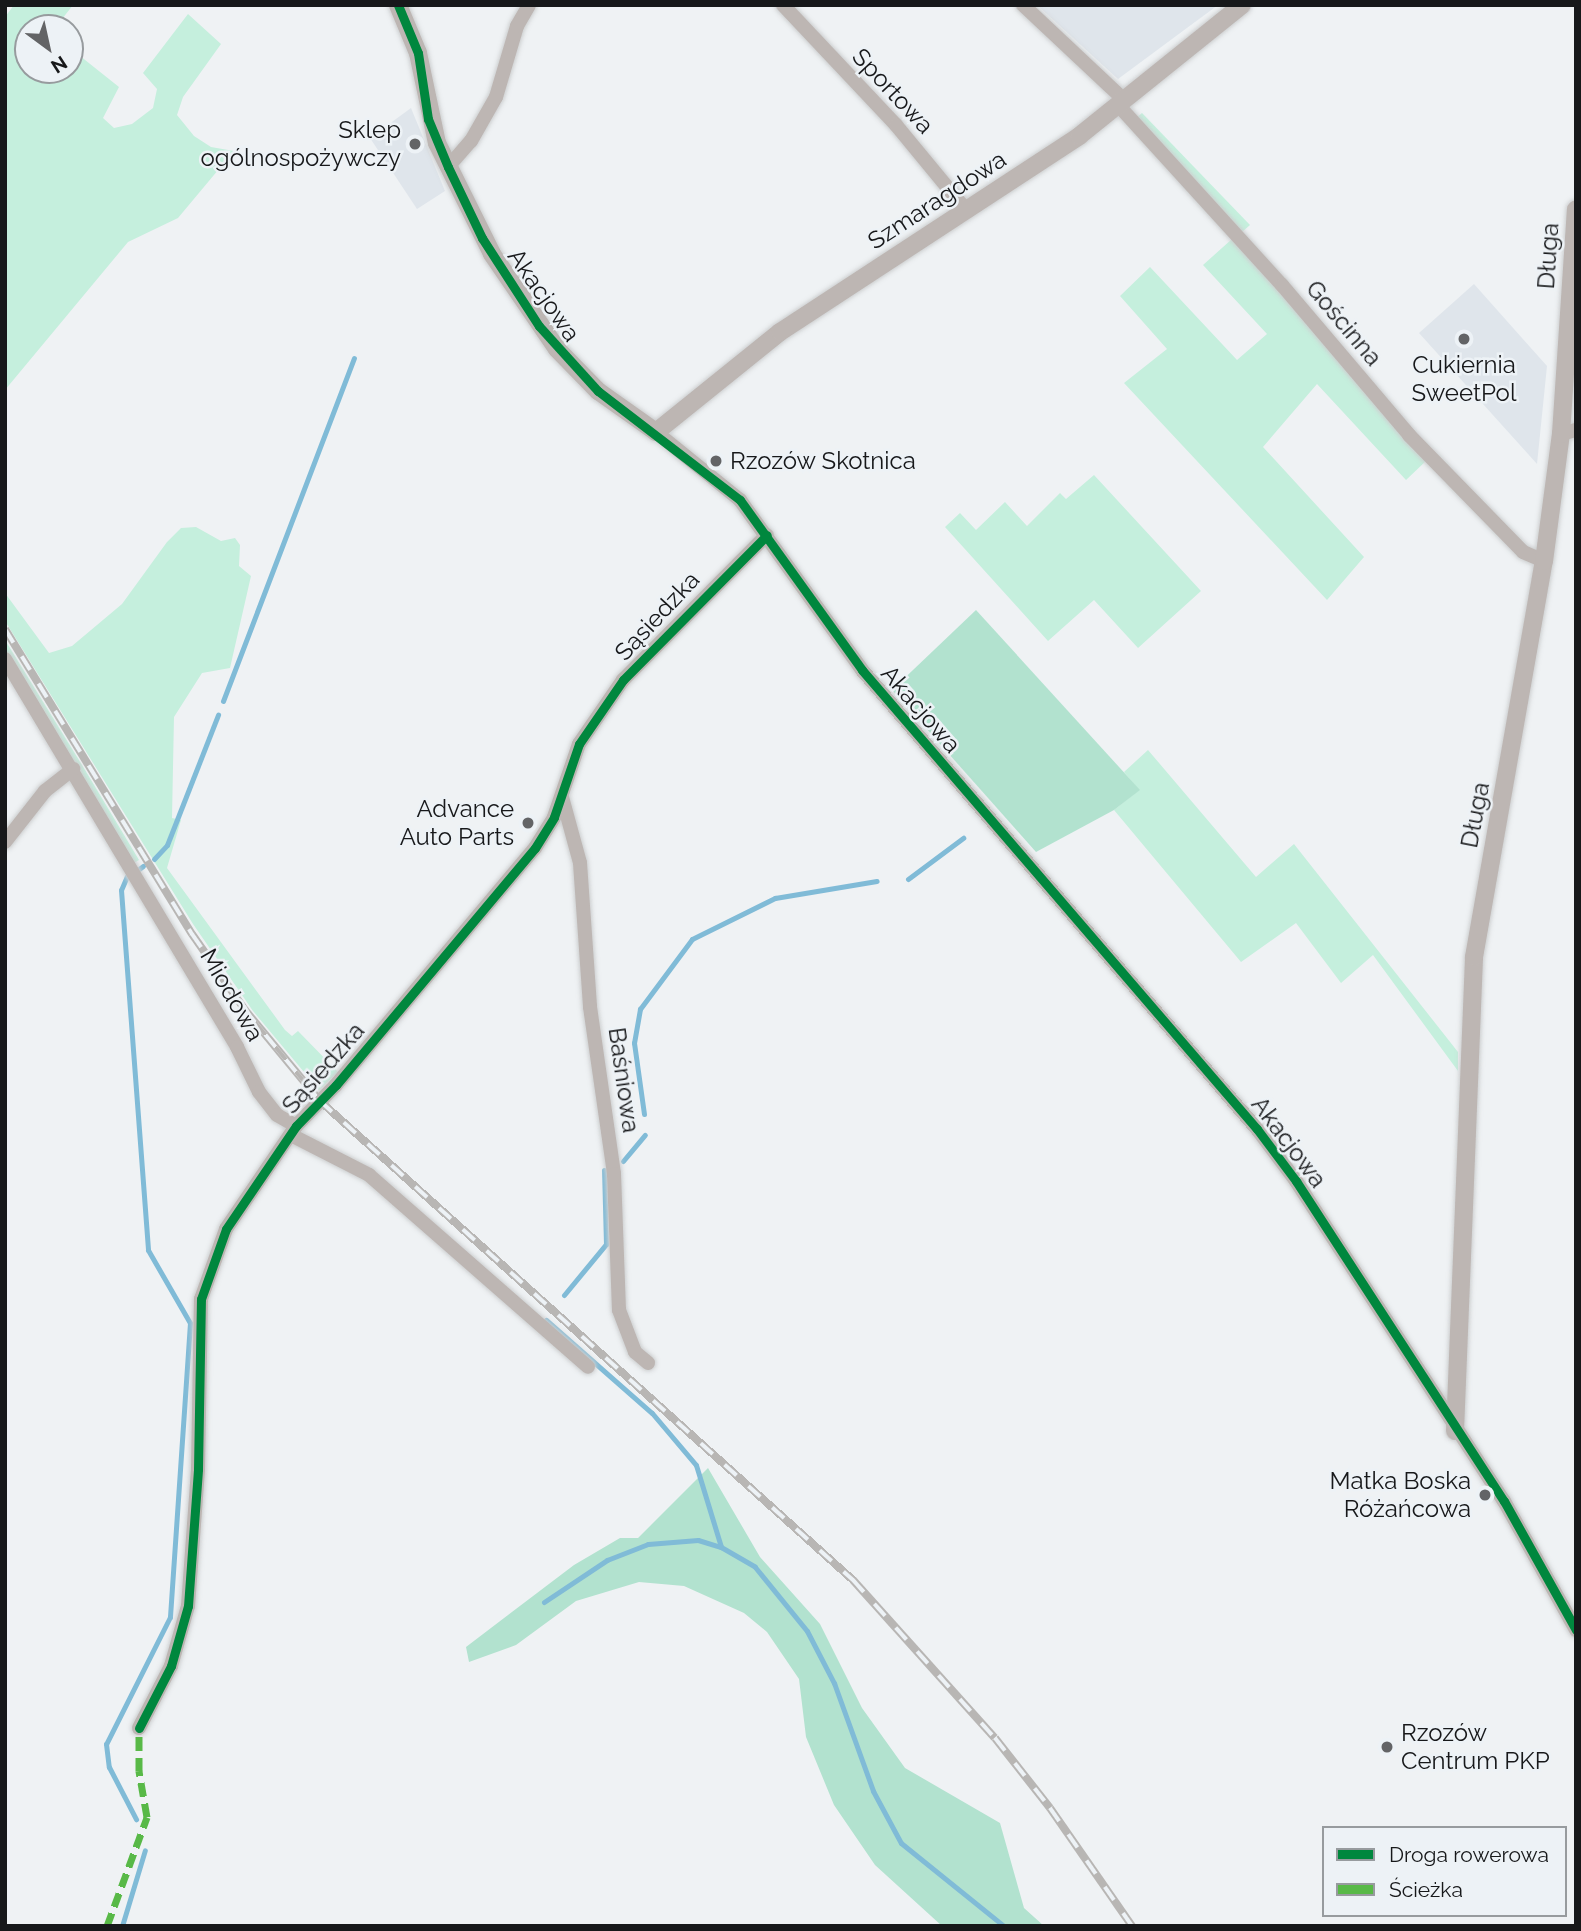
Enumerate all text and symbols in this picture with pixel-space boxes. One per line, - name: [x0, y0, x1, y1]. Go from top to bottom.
- north arrow: [14, 14, 84, 84]
- street label: Sportowa: [846, 42, 940, 140]
- text: N: [47, 52, 71, 78]
- place label: Sklep ogólnospożywczy: [201, 116, 401, 172]
- marker: Sklep ogólnospożywczy: [407, 136, 423, 152]
- street label: Szmaragdowa: [863, 145, 1011, 255]
- street label: Długa: [1531, 222, 1565, 290]
- street label: Akacjowa: [502, 243, 586, 347]
- street label: Gościnna: [1300, 274, 1388, 372]
- marker: Cukiernia SweetPol: [1456, 331, 1472, 347]
- place label: Cukiernia SweetPol: [1412, 351, 1516, 407]
- place label: Rzozów Skotnica: [730, 447, 916, 475]
- marker: Rzozów Skotnica: [708, 453, 724, 469]
- street label: Sąsiedzka: [609, 566, 705, 666]
- street label: Akacjowa: [875, 659, 967, 759]
- street label: Długa: [1455, 780, 1495, 850]
- place label: Advance Auto Parts: [400, 795, 514, 851]
- marker: Advance Auto Parts: [520, 815, 536, 831]
- street label: Miodowa: [194, 944, 270, 1046]
- street label: Sąsiedzka: [276, 1017, 370, 1119]
- street label: Baśniowa: [602, 1026, 646, 1134]
- street label: Akacjowa: [1245, 1091, 1333, 1193]
- place label: Matka Boska Różańcowa: [1330, 1467, 1471, 1523]
- marker: Matka Boska Różańcowa: [1477, 1487, 1493, 1503]
- place label: Rzozów Centrum PKP: [1401, 1719, 1550, 1775]
- marker: Rzozów Centrum PKP: [1379, 1739, 1395, 1755]
- legend: [1322, 1826, 1567, 1917]
- text: Droga rowerowa: [1389, 1842, 1549, 1867]
- text: Ścieżka: [1389, 1877, 1463, 1902]

